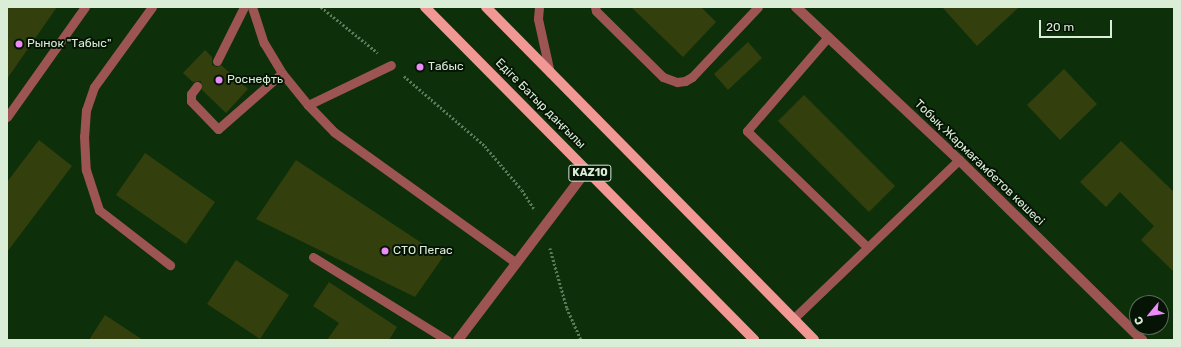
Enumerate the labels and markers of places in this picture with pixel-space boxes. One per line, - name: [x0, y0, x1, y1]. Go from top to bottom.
- place label: Рынок "Табыс": [27, 37, 111, 51]
- marker: Рынок "Табыс": [14, 39, 24, 49]
- place label: Табыс: [428, 60, 464, 74]
- marker: Табыс: [415, 62, 425, 72]
- place label: Роснефть: [227, 73, 283, 87]
- marker: Роснефть: [214, 75, 224, 85]
- place label: СТО Пегас: [393, 244, 453, 258]
- marker: СТО Пегас: [380, 246, 390, 256]

